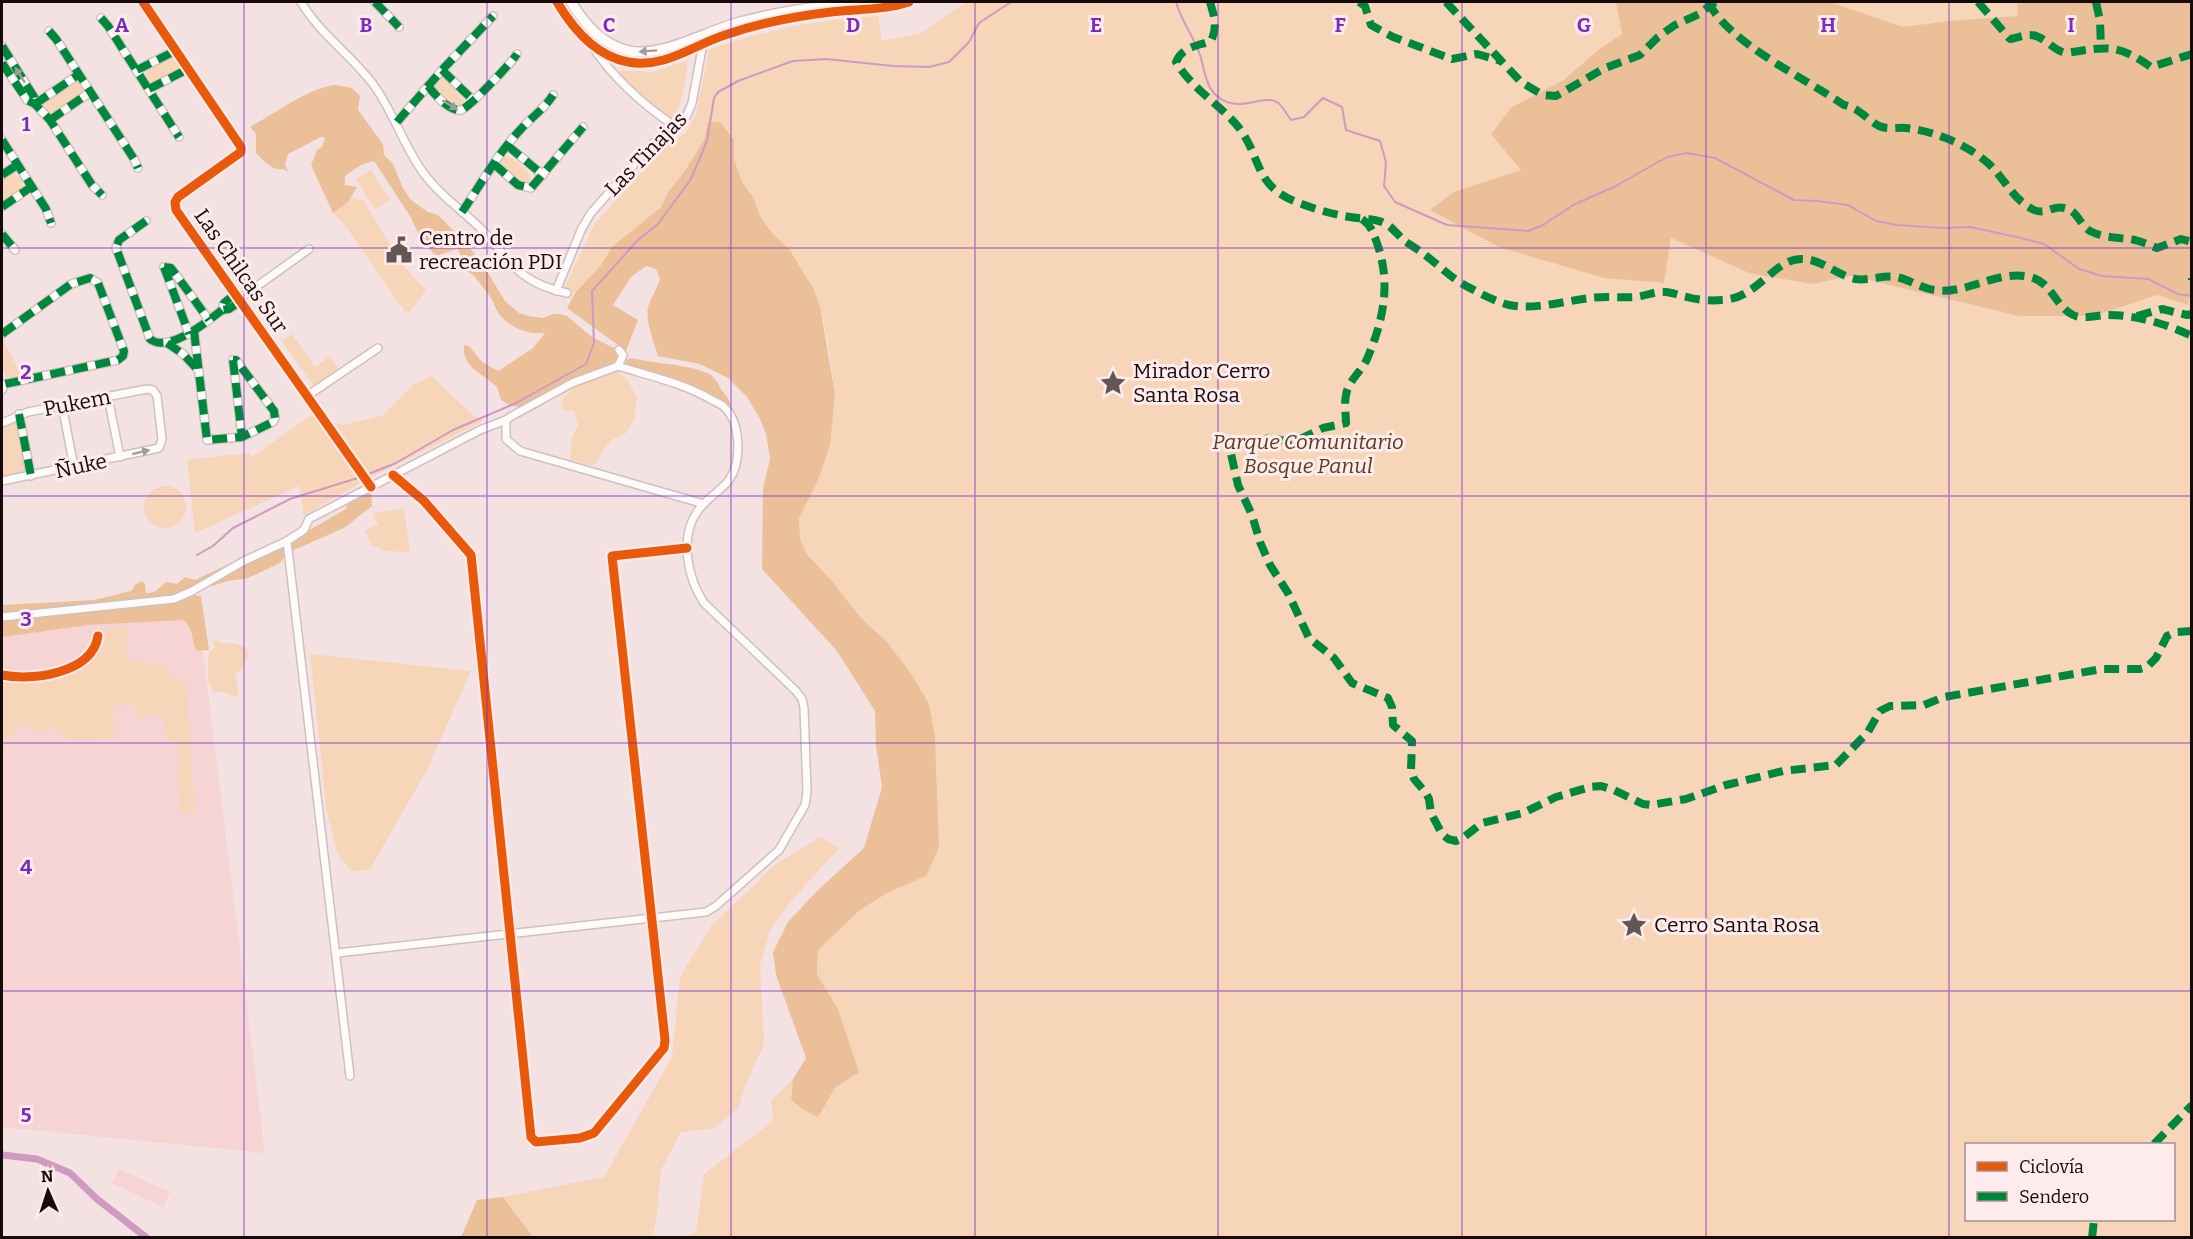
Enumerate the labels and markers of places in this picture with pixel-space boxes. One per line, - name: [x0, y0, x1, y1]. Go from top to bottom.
- place label: Centro de recreación PDI: [419, 225, 562, 275]
- public building icon: Centro de recreación PDI: [384, 235, 414, 265]
- place label: Mirador Cerro Santa Rosa: [1133, 358, 1270, 408]
- place icon: Mirador Cerro Santa Rosa: [1098, 368, 1128, 398]
- place icon: Cerro Santa Rosa: [1619, 910, 1649, 940]
- place label: Cerro Santa Rosa: [1654, 912, 1820, 938]

